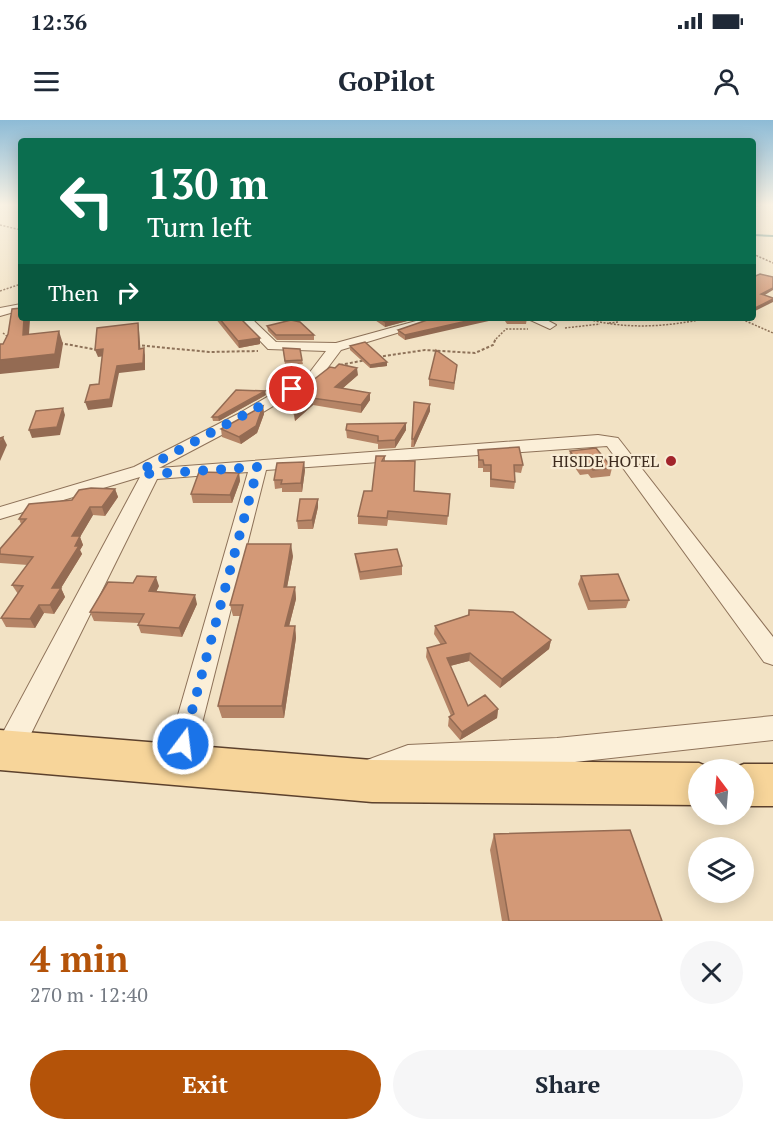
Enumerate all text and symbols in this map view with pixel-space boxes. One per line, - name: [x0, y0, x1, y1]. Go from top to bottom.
- text: 12:36: [30, 7, 87, 36]
- text: GoPilot: [338, 63, 435, 99]
- icon: menu: [30, 65, 63, 98]
- icon: person: [710, 65, 743, 98]
- text: 130 m: [147, 155, 268, 211]
- icon: left: [48, 162, 126, 240]
- text: Turn left: [147, 209, 252, 245]
- icon: right: [111, 276, 144, 309]
- text: Then: [48, 278, 99, 307]
- pin: [266, 363, 317, 414]
- icon: arrive: [275, 372, 308, 405]
- place label: HISIDE HOTEL: [552, 450, 659, 472]
- marker: HISIDE HOTEL: [664, 454, 678, 468]
- position arrow: [151, 712, 215, 776]
- north arrow: [688, 759, 754, 825]
- map controls: [688, 759, 754, 903]
- button: layers: [688, 837, 754, 903]
- text: 4 min: [30, 935, 128, 982]
- button: close: [680, 941, 743, 1004]
- text: 270 m · 12:40: [30, 981, 148, 1008]
- button: Exit: [30, 1050, 381, 1119]
- button: Share: [393, 1050, 743, 1119]

